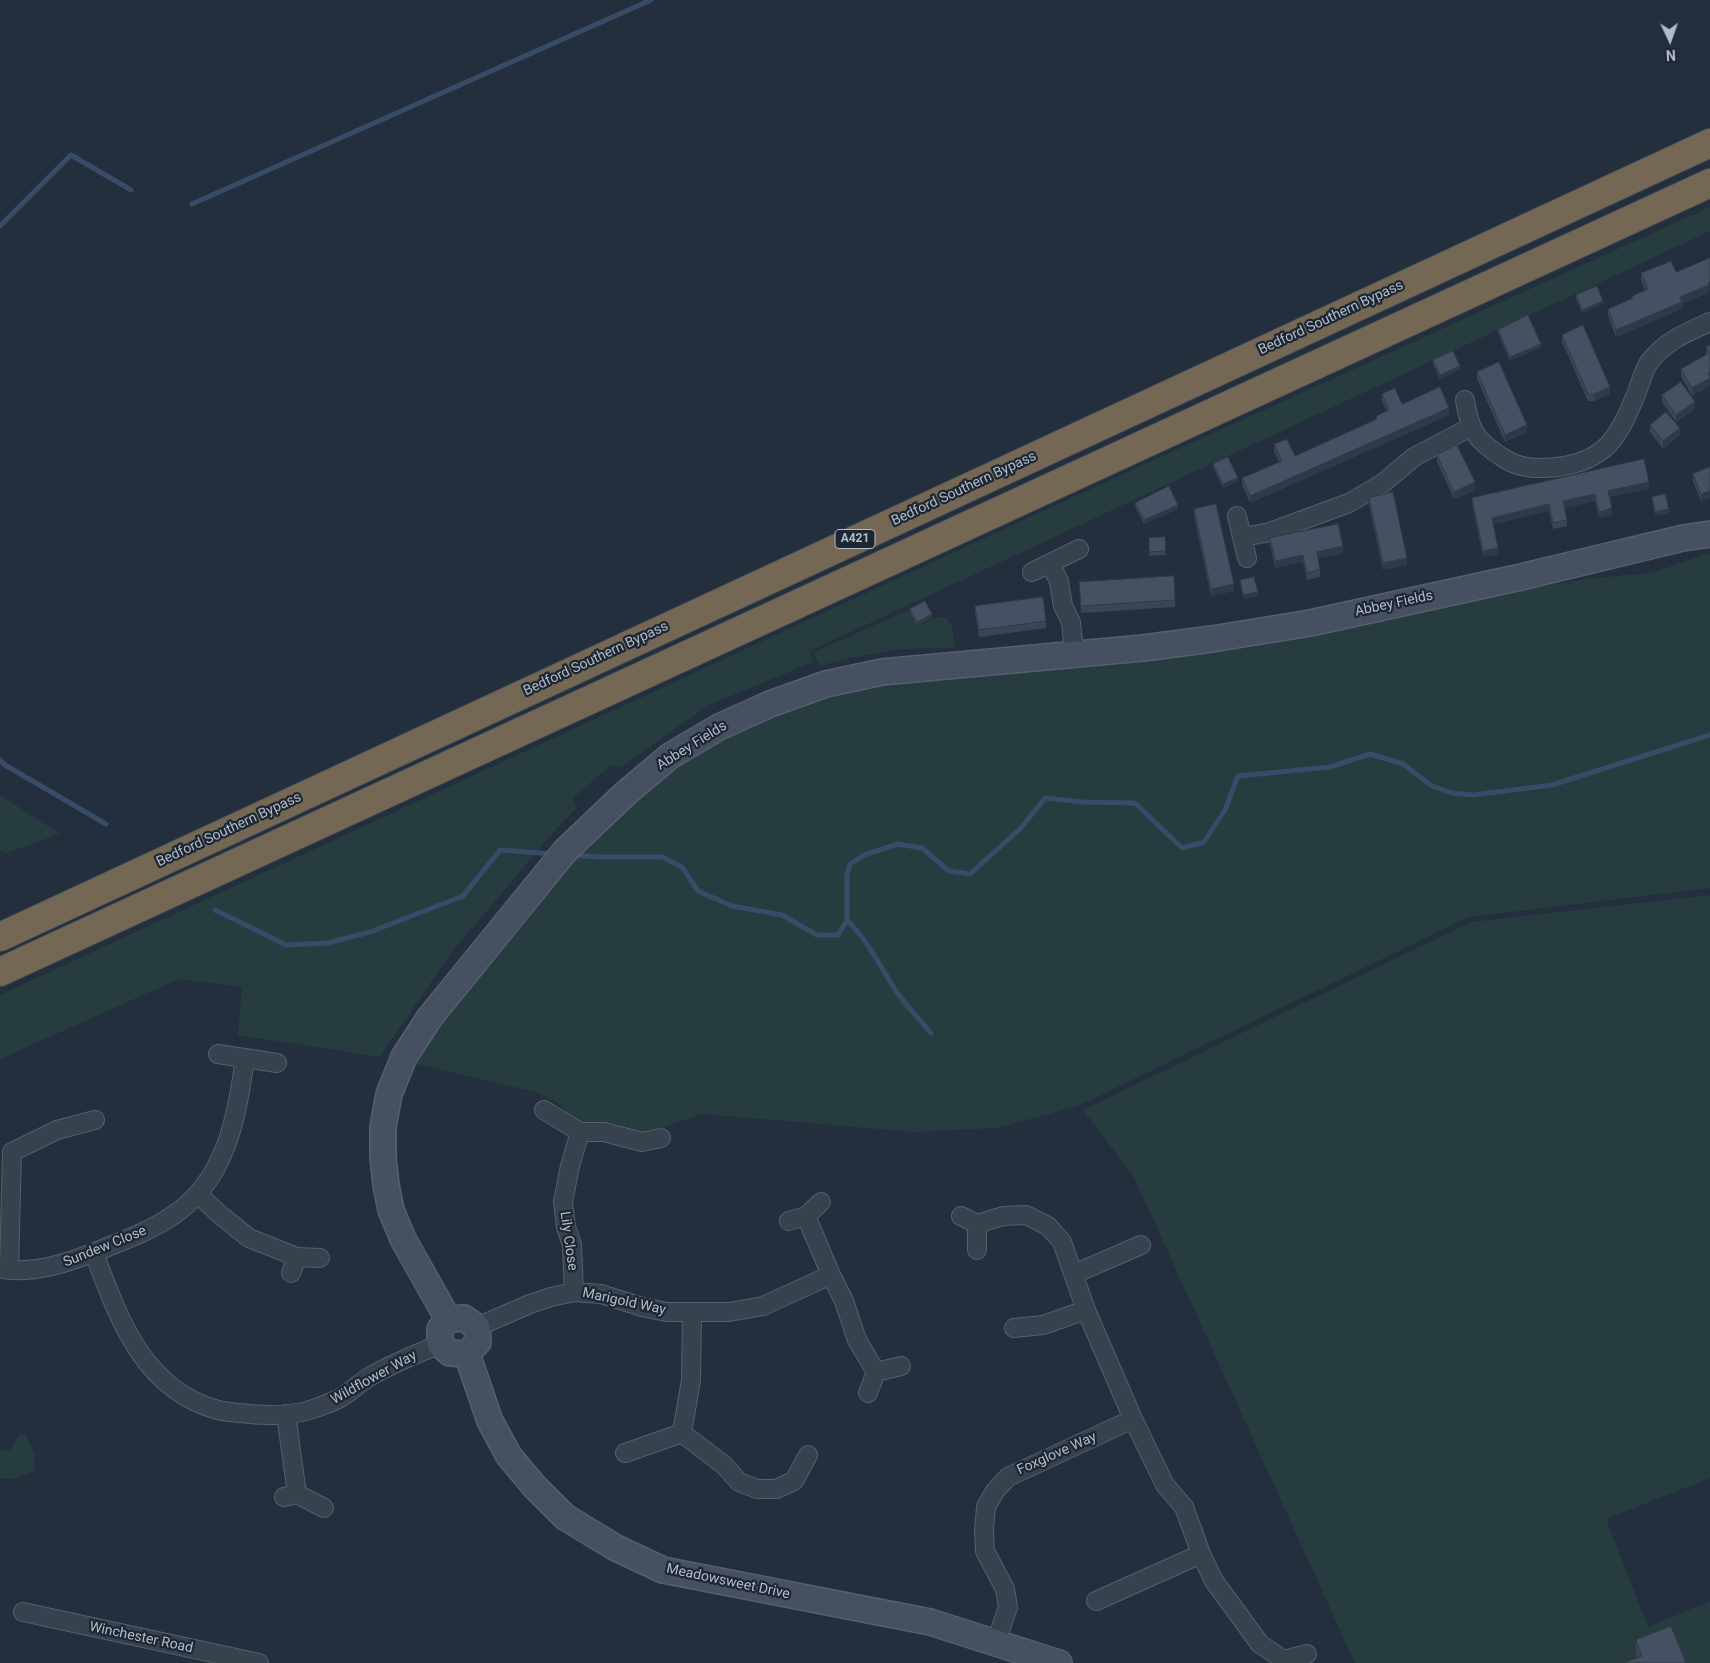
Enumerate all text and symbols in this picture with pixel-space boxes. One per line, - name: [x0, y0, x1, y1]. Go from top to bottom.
- north arrow: [1645, 15, 1695, 65]
- text: N: [1665, 47, 1676, 63]
- street label: Bedford Southern Bypass: [1256, 277, 1406, 359]
- street label: Bedford Southern Bypass: [889, 448, 1039, 530]
- road number: A421: [835, 530, 875, 548]
- street label: Abbey Fields: [1353, 588, 1435, 620]
- street label: Bedford Southern Bypass: [521, 618, 671, 700]
- street label: Abbey Fields: [654, 718, 730, 774]
- street label: Bedford Southern Bypass: [154, 789, 304, 871]
- street label: Lily Close: [556, 1210, 580, 1272]
- street label: Sundew Close: [61, 1223, 149, 1271]
- street label: Marigold Way: [581, 1285, 667, 1319]
- street label: Wildflower Way: [328, 1347, 420, 1409]
- street label: Foxglove Way: [1015, 1429, 1099, 1479]
- street label: Meadowsweet Drive: [665, 1561, 791, 1603]
- street label: Winchester Road: [88, 1619, 194, 1657]

